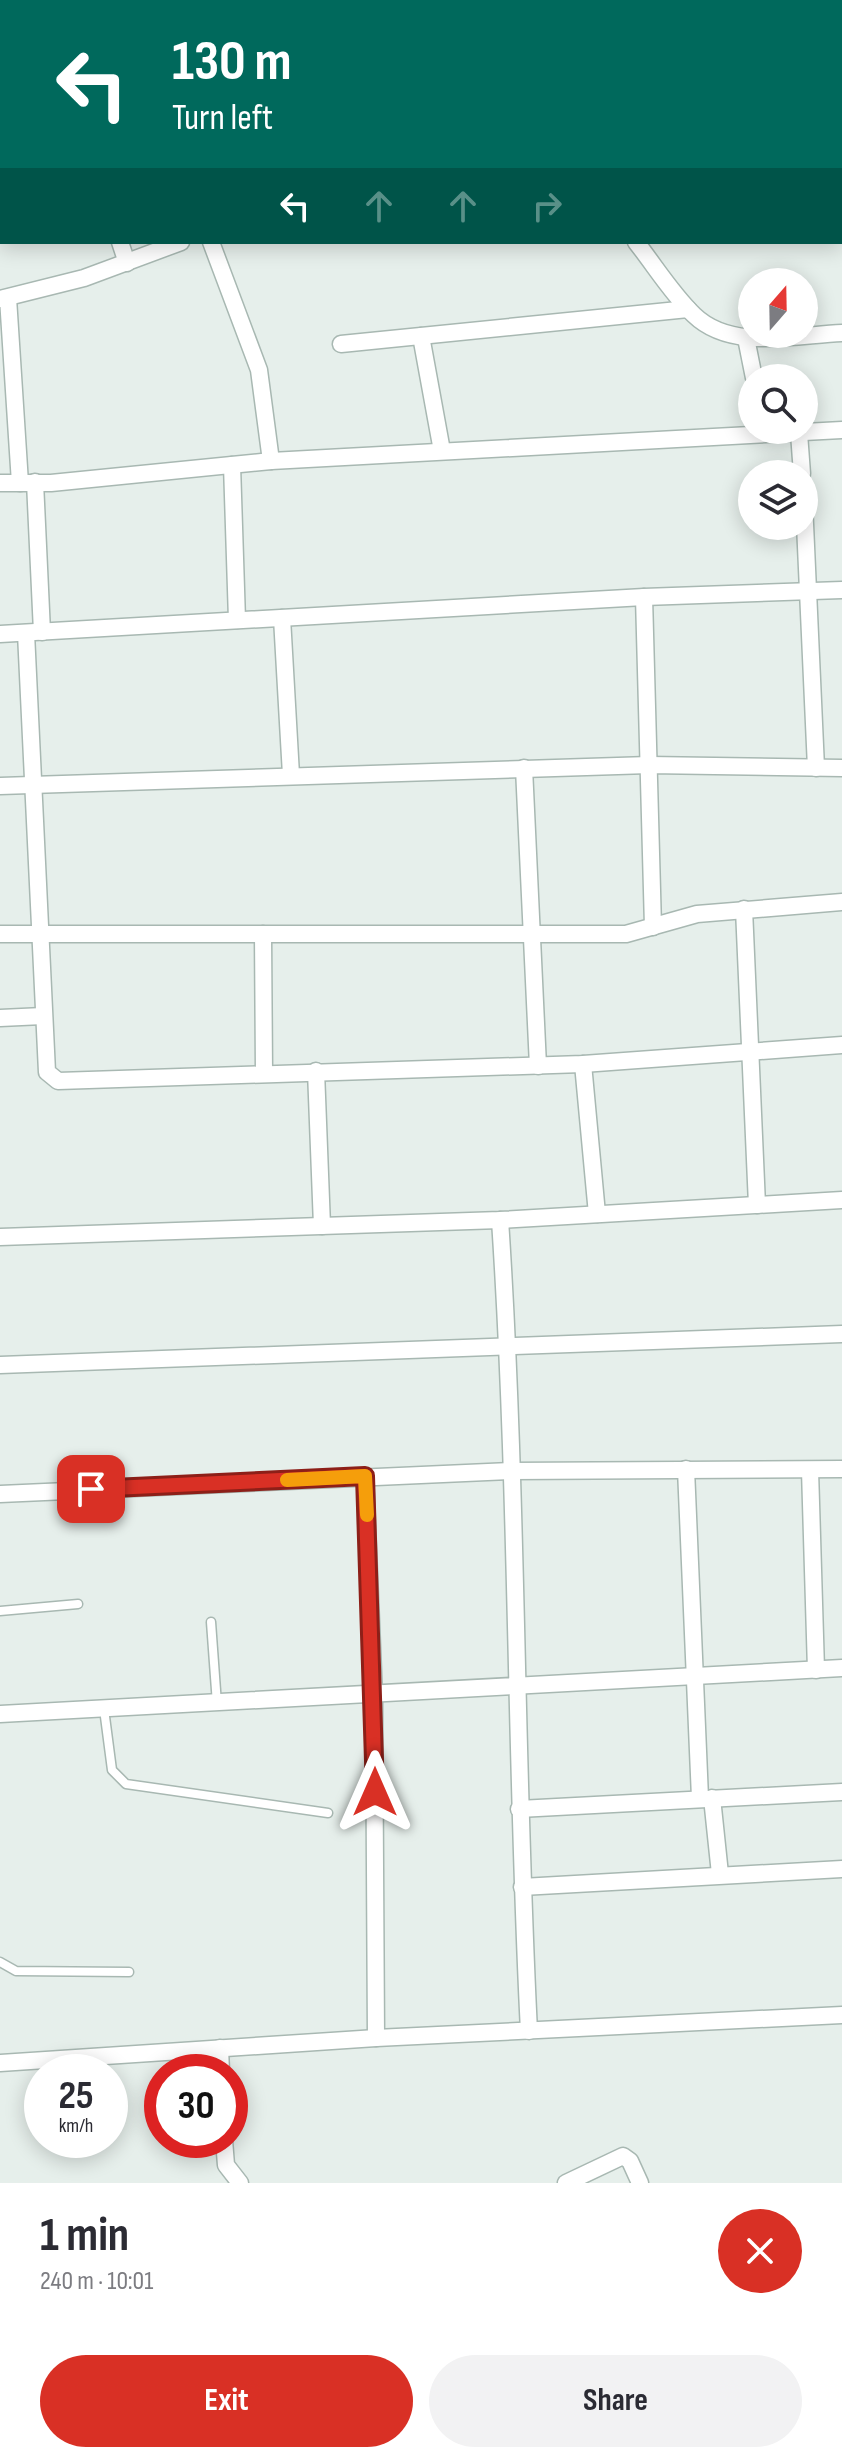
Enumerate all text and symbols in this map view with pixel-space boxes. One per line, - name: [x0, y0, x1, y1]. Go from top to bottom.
- text: 130 m: [172, 29, 292, 96]
- icon: left: [40, 32, 144, 136]
- text: Turn left: [172, 97, 273, 140]
- icon: left: [273, 184, 317, 228]
- icon: ahead: [357, 184, 401, 228]
- icon: ahead: [441, 184, 485, 228]
- icon: right: [525, 184, 569, 228]
- north arrow: [738, 268, 818, 348]
- map controls: [738, 268, 818, 540]
- button: search: [738, 364, 818, 444]
- button: layers: [738, 460, 818, 540]
- pin: [57, 1455, 125, 1523]
- icon: arrive: [69, 1467, 113, 1511]
- position arrow: [333, 1750, 417, 1834]
- speed limit sign: 30: [144, 2054, 248, 2158]
- text: 25: [58, 2072, 94, 2120]
- text: km/h: [59, 2114, 93, 2138]
- text: 1 min: [40, 2207, 129, 2264]
- button: close: [718, 2209, 802, 2293]
- text: 240 m · 10:01: [40, 2266, 153, 2297]
- button: Exit: [40, 2355, 413, 2447]
- button: Share: [429, 2355, 802, 2447]

